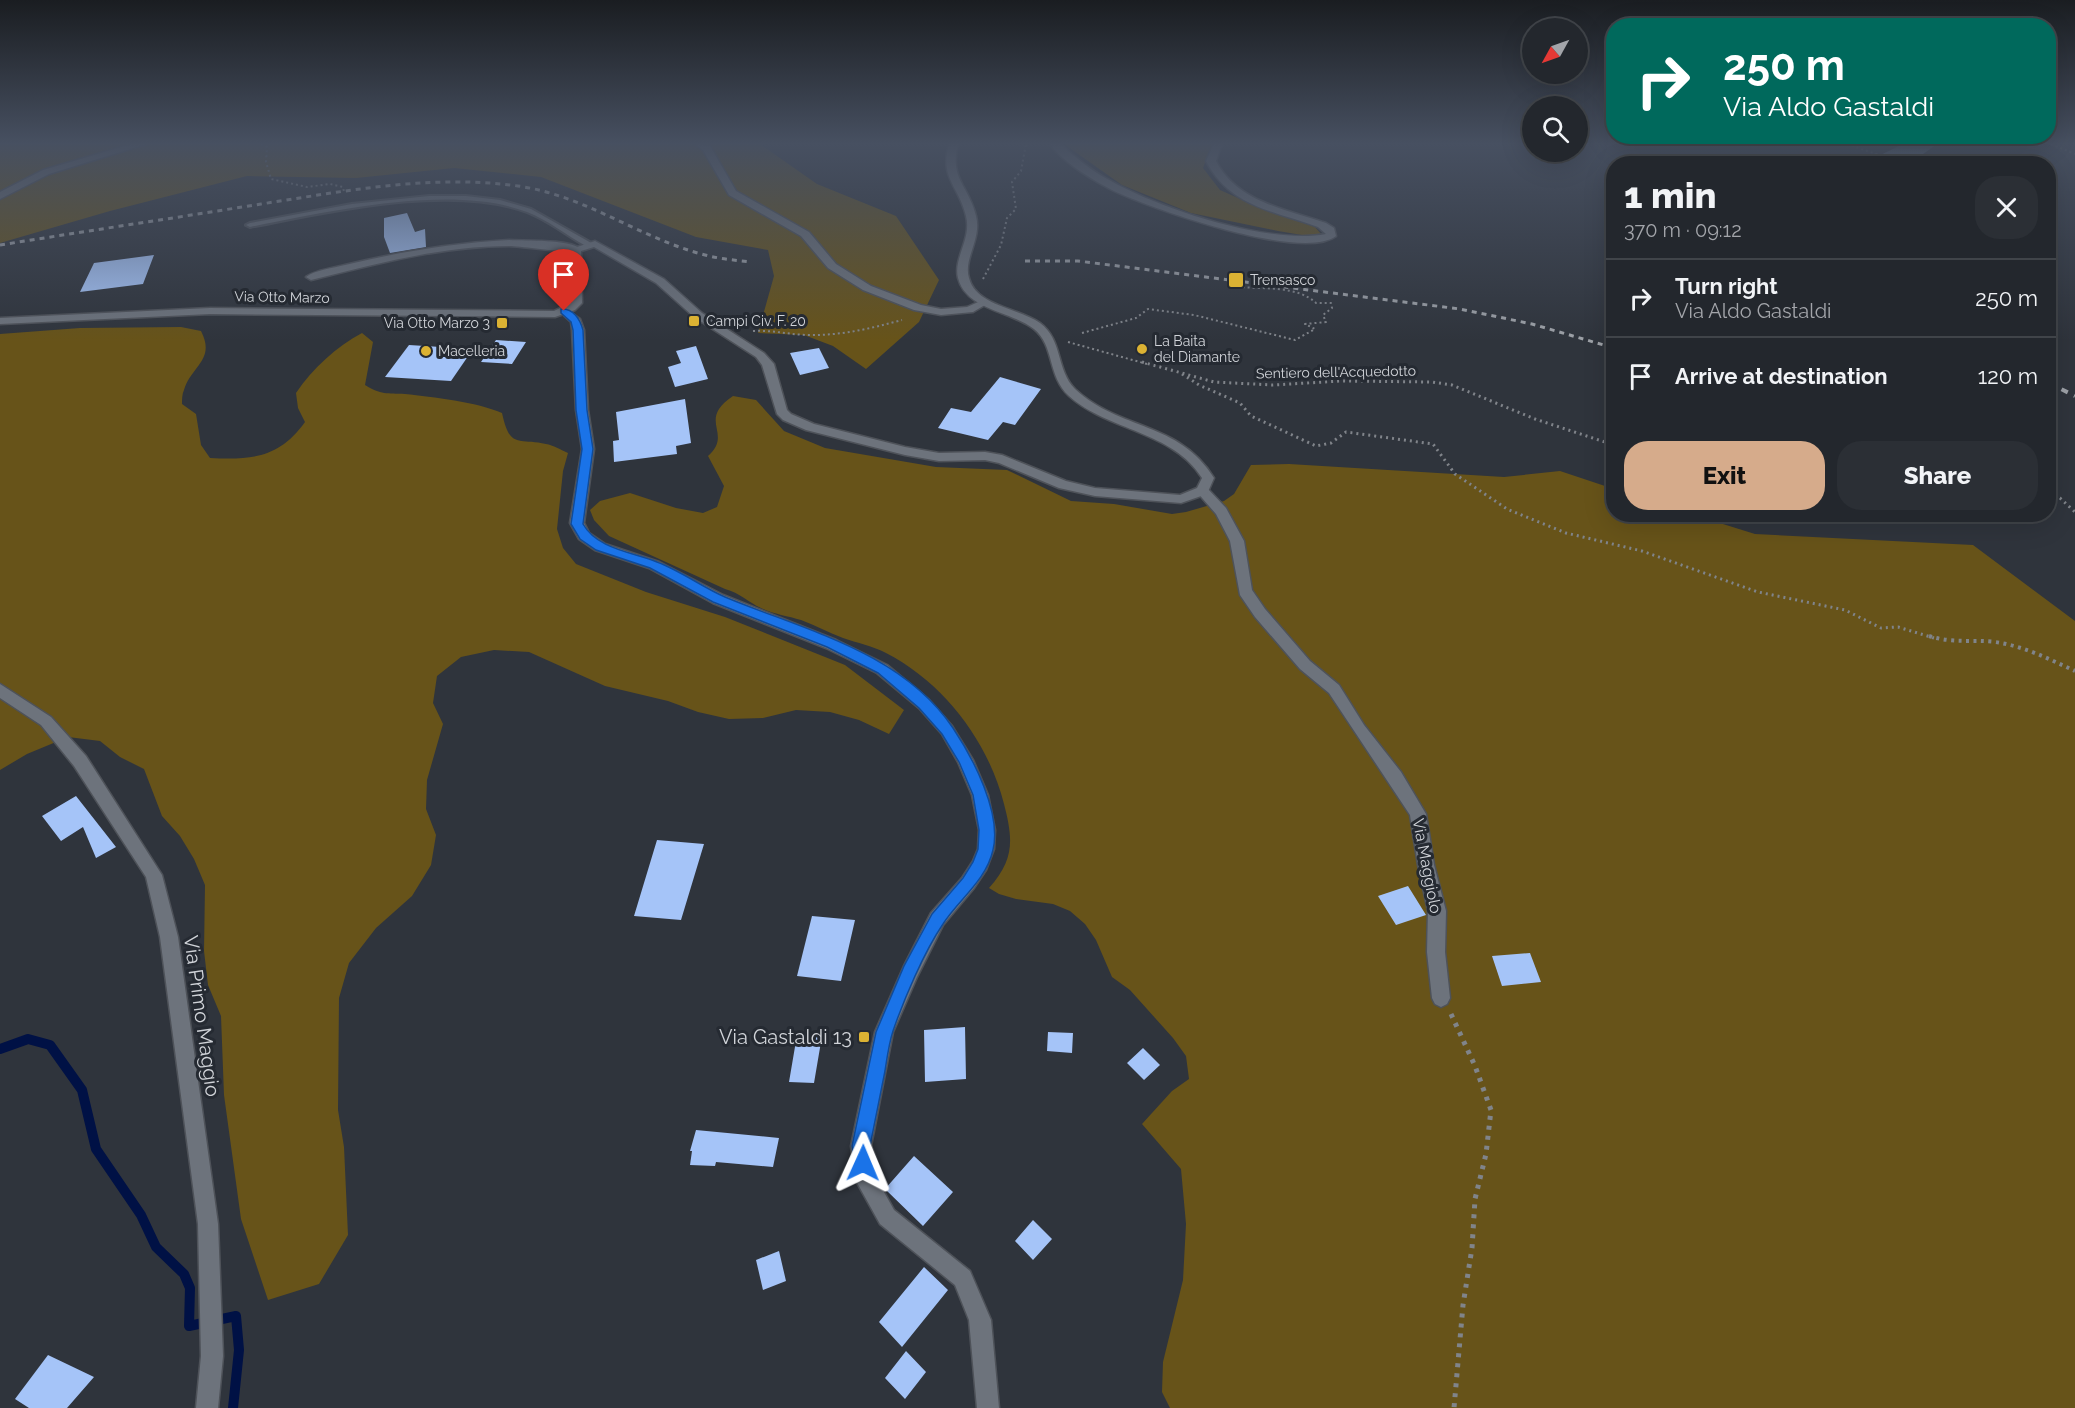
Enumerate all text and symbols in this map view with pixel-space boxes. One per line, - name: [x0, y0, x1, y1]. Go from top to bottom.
- north arrow: [1522, 18, 1588, 84]
- map controls: [1522, 18, 1588, 162]
- text: 250 m: [1723, 41, 1845, 90]
- icon: right: [1624, 42, 1702, 120]
- text: Via Aldo Gastaldi: [1723, 91, 1934, 122]
- button: search: [1522, 96, 1588, 162]
- text: 1 min: [1624, 174, 1716, 216]
- button: close: [1975, 176, 2038, 239]
- text: 370 m · 09:12: [1624, 218, 1742, 242]
- pin: [538, 249, 589, 311]
- icon: arrive: [547, 258, 580, 291]
- marker: Trensasco: [1227, 271, 1245, 289]
- place label: Trensasco: [1250, 272, 1315, 288]
- text: Turn right: [1675, 273, 1778, 299]
- icon: right: [1624, 282, 1657, 315]
- text: 250 m: [1975, 285, 2038, 311]
- street label: Via Otto Marzo: [234, 288, 330, 306]
- text: Via Aldo Gastaldi: [1675, 299, 1831, 323]
- place label: Campi Civ. F. 20: [706, 313, 806, 329]
- marker: Campi Civ. F. 20: [687, 314, 701, 328]
- place label: Via Otto Marzo 3: [384, 315, 490, 331]
- marker: Via Otto Marzo 3: [495, 316, 509, 330]
- place label: La Baita del Diamante: [1154, 333, 1240, 365]
- marker: La Baita del Diamante: [1135, 342, 1149, 356]
- place label: Macelleria: [438, 343, 505, 359]
- marker: Macelleria: [419, 344, 433, 358]
- icon: arrive: [1624, 360, 1657, 393]
- street label: Sentiero dell'Acquedotto: [1256, 363, 1416, 381]
- text: Arrive at destination: [1675, 363, 1888, 389]
- text: 120 m: [1978, 363, 2038, 389]
- button: Exit: [1624, 441, 1825, 510]
- button: Share: [1837, 441, 2038, 510]
- street label: Via Maggiolo: [1408, 817, 1446, 915]
- street label: Via Primo Maggio: [179, 934, 225, 1098]
- place label: Via Gastaldi 13: [719, 1025, 852, 1049]
- marker: Via Gastaldi 13: [857, 1030, 871, 1044]
- position arrow: [831, 1131, 895, 1195]

